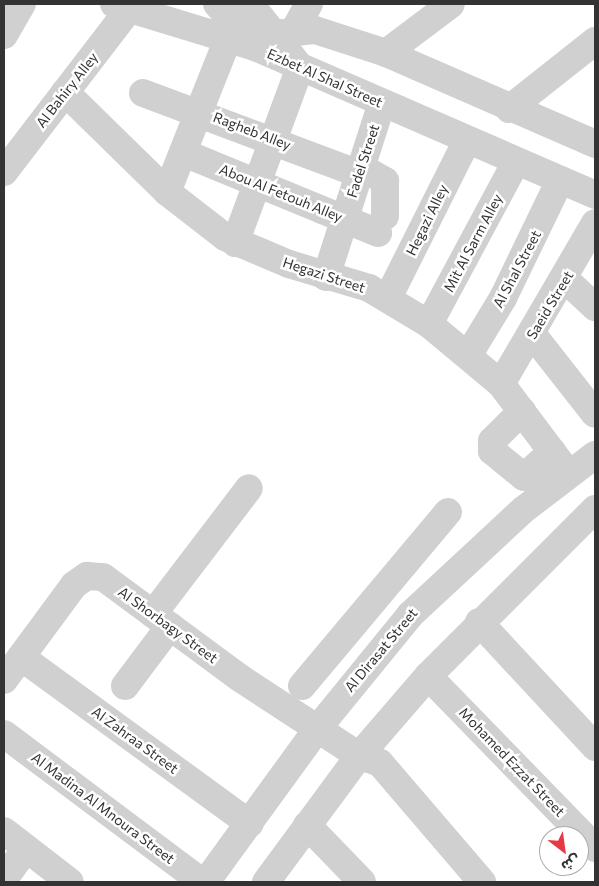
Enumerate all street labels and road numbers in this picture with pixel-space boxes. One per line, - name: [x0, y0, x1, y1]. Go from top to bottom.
- street label: Ezbet Al Shal Street: [265, 45, 385, 111]
- street label: Al Bahiry Alley: [32, 49, 102, 131]
- street label: Ragheb Alley: [211, 108, 293, 154]
- street label: Fadel Street: [343, 122, 383, 200]
- street label: Abou Al Fetouh Alley: [217, 161, 345, 225]
- street label: Hegazi Alley: [403, 182, 451, 258]
- street label: Mit Al Sarm Alley: [440, 191, 506, 295]
- street label: Al Shal Street: [490, 227, 544, 311]
- street label: Hegazi Street: [281, 254, 367, 296]
- street label: Saeid Street: [523, 268, 577, 342]
- street label: Al Shorbagy Street: [115, 583, 221, 667]
- street label: Al Dirasat Street: [341, 605, 421, 695]
- street label: Al Zahraa Street: [88, 703, 182, 777]
- street label: Mohamed Ezzat Street: [456, 704, 568, 820]
- street label: Al Madina Al Mnoura Street: [28, 749, 178, 867]

